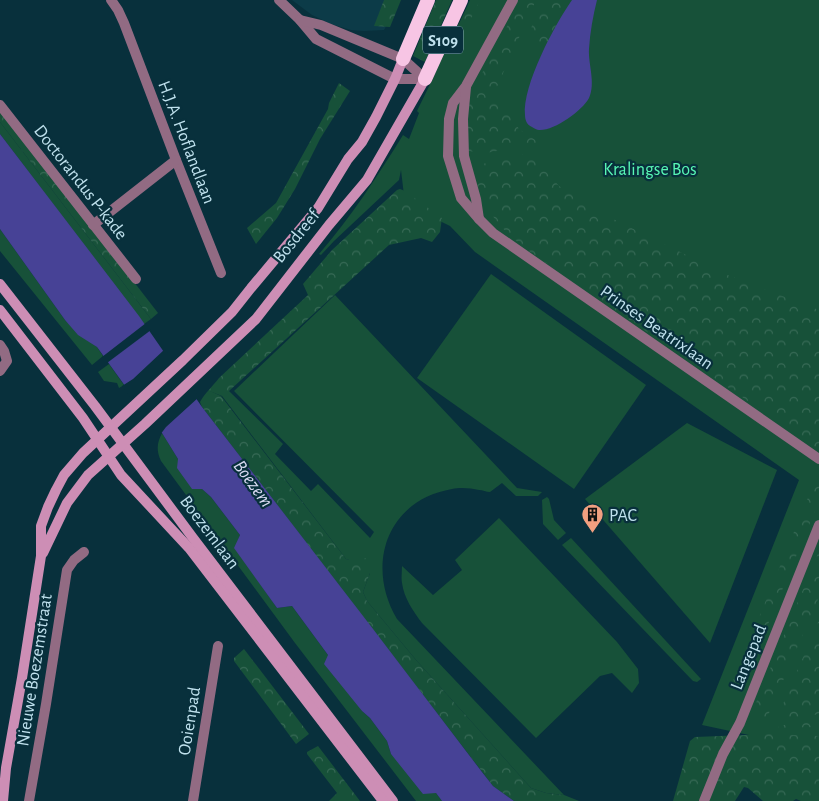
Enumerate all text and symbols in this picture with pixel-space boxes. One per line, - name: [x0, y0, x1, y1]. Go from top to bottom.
- road number: S109: [423, 26, 463, 54]
- street label: H.J.A. Hoflandlaan: [154, 78, 218, 206]
- street label: Doctorandus P-kade: [30, 122, 130, 243]
- park label: Kralingse Bos: [603, 161, 697, 179]
- street label: Bosdreef: [270, 206, 324, 266]
- street label: Prinses Beatrixlaan: [597, 282, 716, 373]
- water label: Boezem: [230, 457, 276, 511]
- street label: Boezemlaan: [176, 493, 242, 573]
- building icon: PAC: [581, 503, 605, 534]
- place label: PAC: [609, 507, 637, 525]
- street label: Nieuwe Boezemstraat: [14, 592, 56, 748]
- street label: Langepad: [728, 622, 770, 693]
- street label: Ooienpad: [176, 686, 204, 757]

